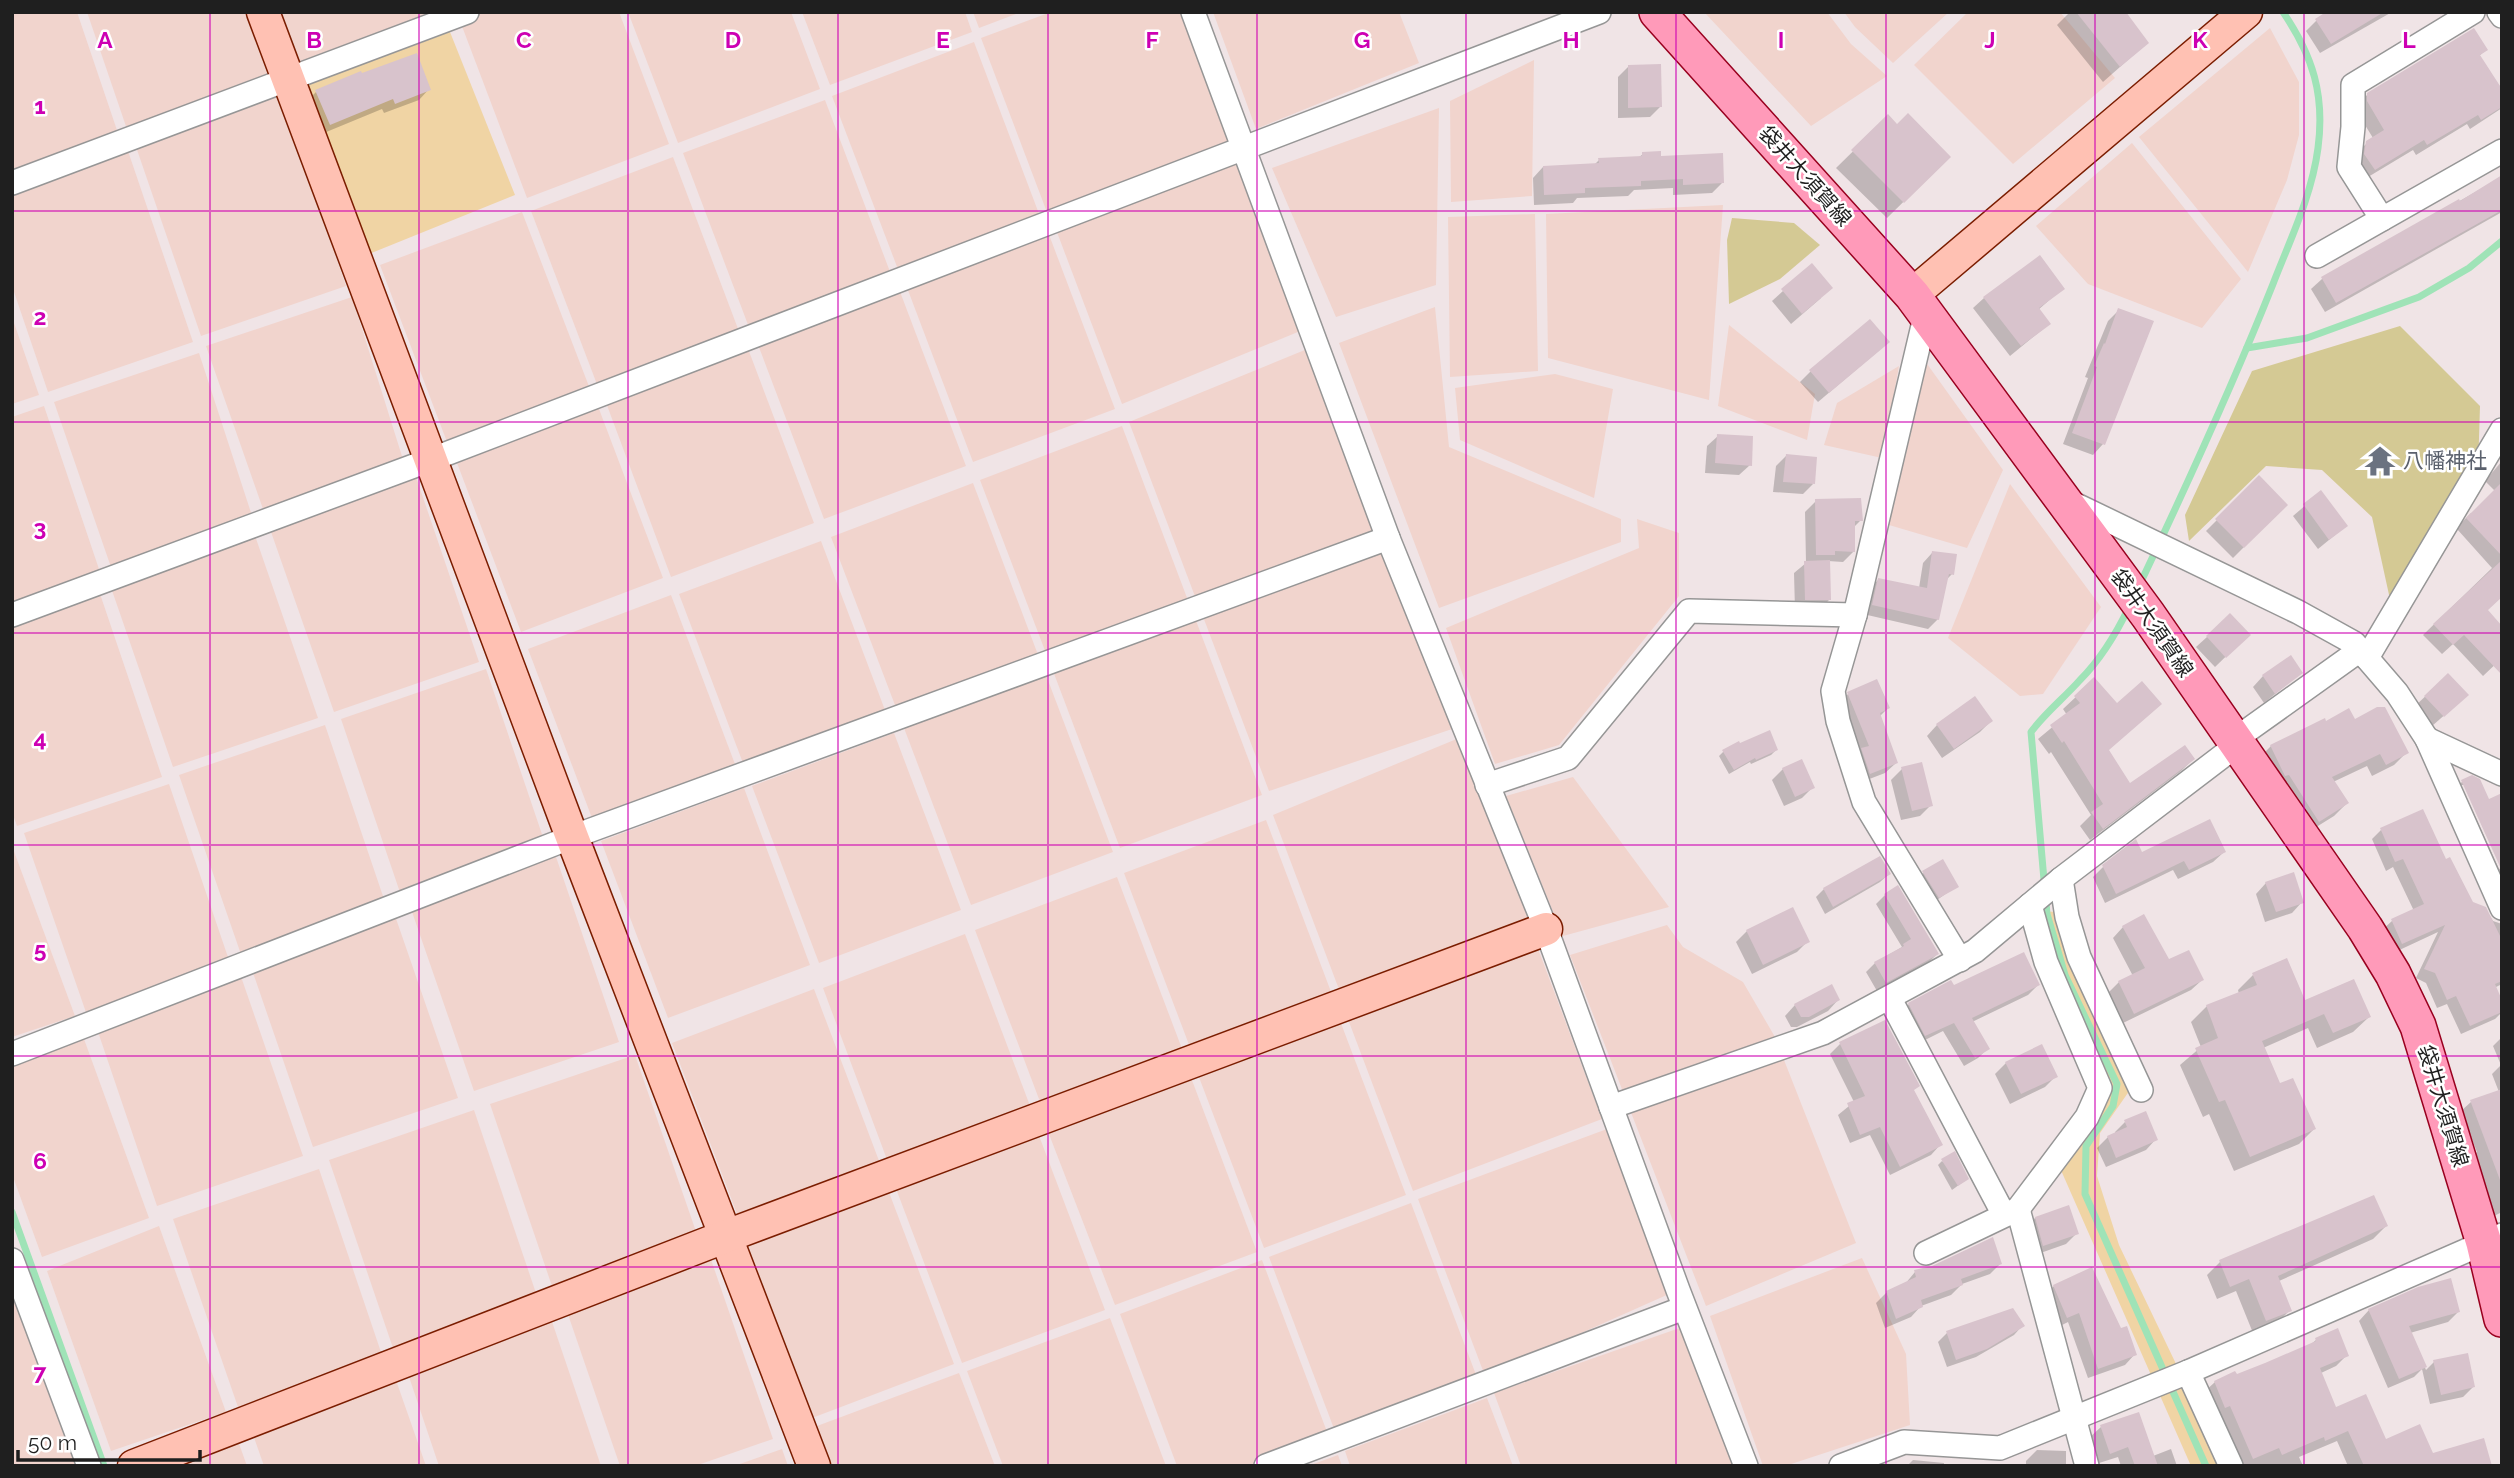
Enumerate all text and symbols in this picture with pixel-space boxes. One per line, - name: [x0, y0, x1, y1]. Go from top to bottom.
- text: A: [97, 26, 113, 53]
- text: B: [306, 26, 322, 53]
- text: C: [516, 26, 532, 53]
- text: D: [725, 26, 741, 53]
- text: E: [936, 26, 950, 53]
- text: F: [1145, 26, 1159, 53]
- text: G: [1354, 26, 1370, 53]
- text: H: [1562, 26, 1580, 53]
- text: I: [1778, 26, 1784, 53]
- text: J: [1984, 26, 1996, 53]
- text: K: [2192, 26, 2208, 53]
- text: L: [2402, 26, 2416, 53]
- text: 1: [34, 92, 46, 119]
- street label: 袋井大須賀線: [1754, 120, 1857, 231]
- text: 2: [34, 303, 46, 330]
- temple icon: 八幡神社: [2363, 444, 2397, 478]
- place label: 八幡神社: [2403, 448, 2487, 473]
- text: 3: [34, 514, 46, 541]
- street label: 袋井大須賀線: [2106, 564, 2199, 681]
- text: 4: [33, 725, 47, 752]
- text: 5: [34, 936, 47, 963]
- street label: 袋井大須賀線: [2413, 1042, 2474, 1170]
- text: 6: [33, 1147, 47, 1174]
- text: 7: [34, 1358, 47, 1385]
- scale bar: [18, 1418, 200, 1462]
- text: 50 m: [28, 1430, 77, 1455]

